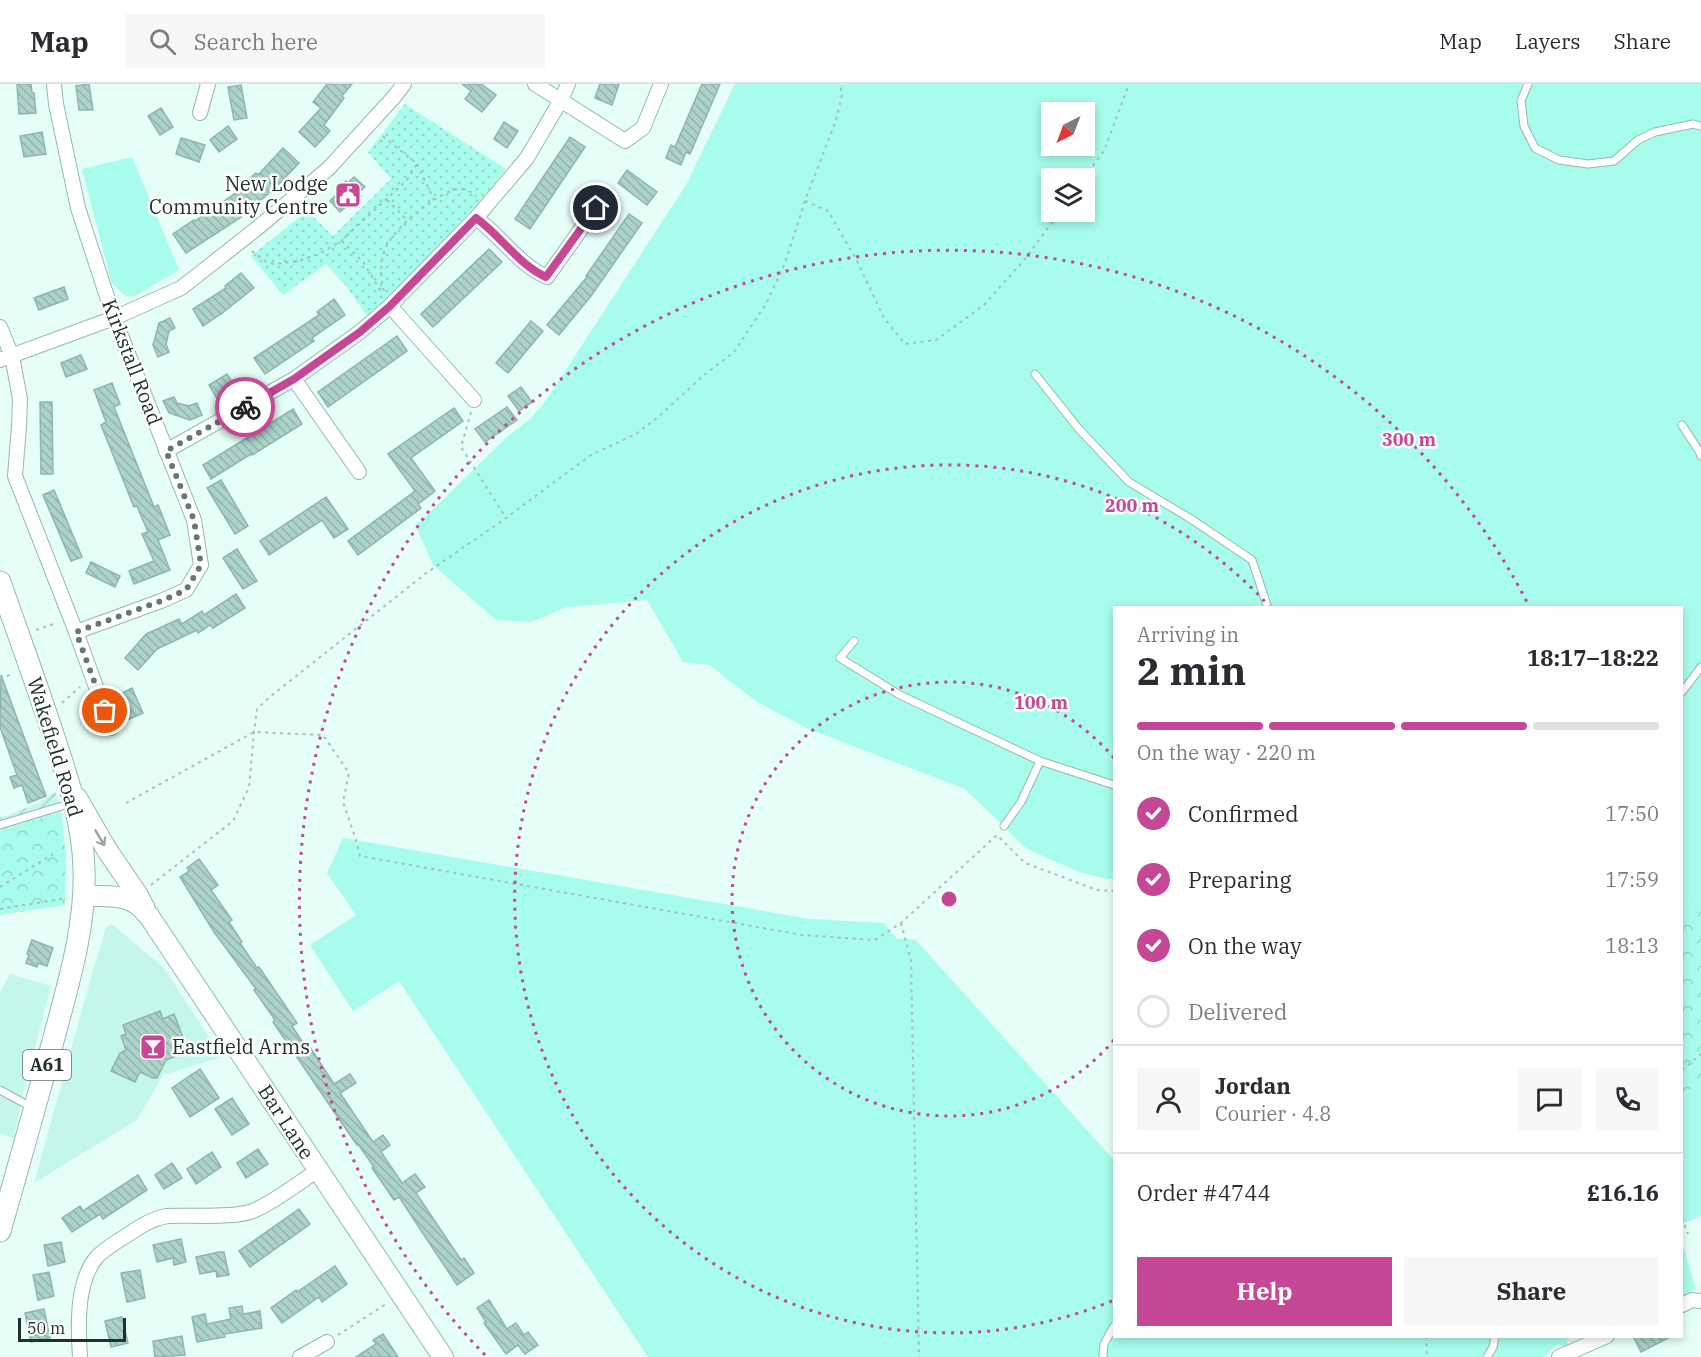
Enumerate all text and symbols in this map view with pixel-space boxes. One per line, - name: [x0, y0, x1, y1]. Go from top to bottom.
- search box: [125, 14, 545, 68]
- text: Map: [30, 23, 89, 60]
- icon: search: [146, 25, 179, 58]
- text: Search here: [194, 27, 318, 56]
- text: Map: [1439, 27, 1482, 55]
- text: Layers: [1515, 27, 1581, 55]
- text: Share: [1614, 27, 1671, 55]
- north arrow: [1041, 102, 1095, 156]
- map controls: [1041, 102, 1095, 222]
- button: layers: [1041, 168, 1095, 222]
- place label: New Lodge Community Centre: [149, 170, 328, 220]
- public building icon: New Lodge Community Centre: [333, 180, 363, 210]
- pin: [570, 182, 621, 233]
- icon: home: [579, 191, 612, 224]
- street label: Kirkstall Road: [96, 295, 169, 429]
- courier: [215, 377, 275, 437]
- icon: bike: [229, 391, 262, 424]
- text: 300 m: [1382, 428, 1437, 451]
- text: 200 m: [1105, 494, 1160, 517]
- text: Arriving in: [1137, 621, 1239, 648]
- text: 18:17–18:22: [1527, 643, 1659, 672]
- text: 2 min: [1137, 645, 1246, 696]
- street label: Wakefield Road: [21, 674, 90, 820]
- pin: [79, 685, 130, 736]
- text: 100 m: [1014, 691, 1069, 714]
- icon: bag: [88, 694, 121, 727]
- text: On the way · 220 m: [1137, 739, 1316, 766]
- icon: check: [1137, 797, 1170, 830]
- text: Confirmed: [1188, 799, 1299, 828]
- text: 17:50: [1605, 800, 1659, 827]
- one-way arrow: [94, 829, 106, 846]
- icon: check: [1137, 863, 1170, 896]
- text: Preparing: [1188, 865, 1292, 894]
- text: 17:59: [1605, 866, 1659, 893]
- centre of rings: [939, 889, 959, 909]
- icon: check: [1137, 929, 1170, 962]
- text: On the way: [1188, 931, 1302, 960]
- text: 18:13: [1605, 932, 1659, 959]
- text: Delivered: [1188, 997, 1287, 1026]
- bar icon: Eastfield Arms: [138, 1032, 168, 1062]
- place label: Eastfield Arms: [172, 1033, 310, 1060]
- road number: A61: [23, 1050, 71, 1080]
- button: person: [1137, 1068, 1200, 1131]
- button: chat: [1518, 1068, 1581, 1131]
- button: phone: [1596, 1068, 1659, 1131]
- text: Jordan: [1215, 1071, 1291, 1100]
- street label: Bar Lane: [252, 1079, 321, 1164]
- text: Courier · 4.8: [1215, 1100, 1331, 1127]
- text: Order #4744: [1137, 1178, 1271, 1207]
- text: £16.16: [1587, 1178, 1659, 1207]
- button: Help: [1137, 1257, 1392, 1326]
- button: Share: [1404, 1257, 1659, 1326]
- scale bar: [18, 1315, 126, 1342]
- text: 50 m: [27, 1318, 65, 1338]

